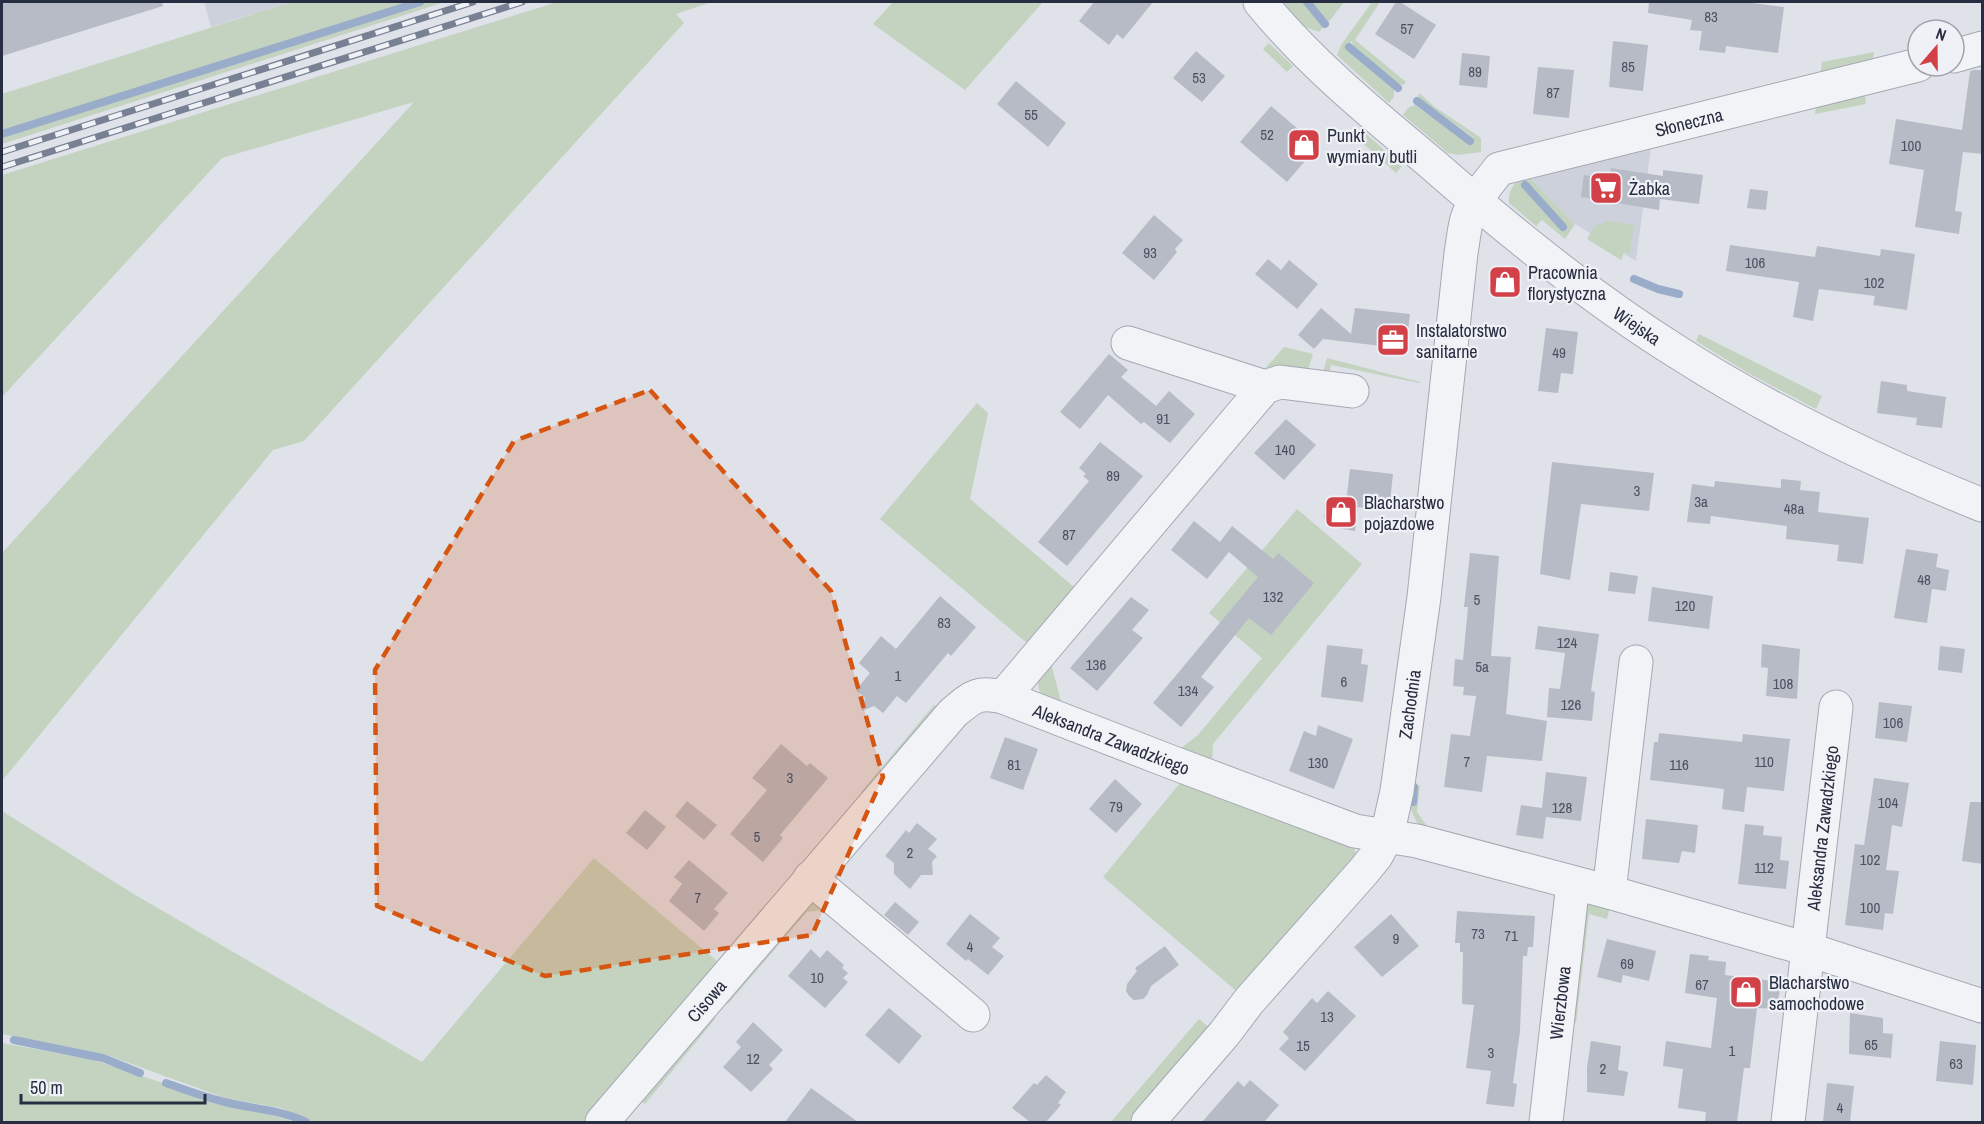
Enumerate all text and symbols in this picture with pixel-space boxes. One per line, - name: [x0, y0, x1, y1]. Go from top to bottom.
- house number: 83: [1704, 6, 1718, 27]
- house number: 57: [1400, 18, 1414, 39]
- north arrow: [1906, 18, 1966, 78]
- text: N: [1933, 22, 1949, 46]
- house number: 85: [1621, 56, 1635, 77]
- house number: 89: [1468, 61, 1482, 82]
- house number: 53: [1192, 67, 1206, 88]
- house number: 87: [1546, 82, 1560, 103]
- street label: Słoneczna: [1652, 101, 1725, 142]
- house number: 55: [1024, 104, 1038, 125]
- place label: Punkt wymiany butli: [1327, 123, 1417, 169]
- house number: 52: [1260, 124, 1274, 145]
- shop icon: Punkt wymiany butli: [1286, 127, 1322, 163]
- house number: 100: [1901, 135, 1921, 156]
- supermarket icon: Żabka: [1588, 170, 1624, 206]
- place label: Żabka: [1629, 176, 1670, 201]
- house number: 93: [1143, 242, 1157, 263]
- house number: 106: [1745, 252, 1765, 273]
- place label: Pracownia florystyczna: [1528, 260, 1606, 306]
- shop icon: Pracownia florystyczna: [1487, 264, 1523, 300]
- house number: 102: [1864, 272, 1884, 293]
- street label: Wiejska: [1608, 300, 1666, 351]
- place label: Instalatorstwo sanitarne: [1416, 318, 1507, 364]
- office icon: Instalatorstwo sanitarne: [1375, 322, 1411, 358]
- house number: 49: [1552, 342, 1566, 363]
- house number: 91: [1156, 408, 1170, 429]
- house number: 140: [1275, 439, 1295, 460]
- house number: 89: [1106, 465, 1120, 486]
- house number: 3: [1634, 480, 1641, 501]
- place label: Blacharstwo pojazdowe: [1364, 490, 1444, 536]
- house number: 3a: [1694, 491, 1708, 512]
- shop icon: Blacharstwo pojazdowe: [1323, 494, 1359, 530]
- house number: 48a: [1784, 498, 1804, 519]
- house number: 87: [1062, 524, 1076, 545]
- house number: 48: [1917, 569, 1931, 590]
- house number: 132: [1263, 586, 1283, 607]
- house number: 5: [1474, 589, 1481, 610]
- house number: 120: [1675, 595, 1695, 616]
- house number: 83: [937, 612, 951, 633]
- house number: 124: [1557, 632, 1577, 653]
- house number: 136: [1086, 654, 1106, 675]
- house number: 5a: [1475, 656, 1489, 677]
- house number: 1: [895, 665, 902, 686]
- street label: Zachodnia: [1392, 668, 1426, 741]
- house number: 6: [1341, 671, 1348, 692]
- house number: 108: [1773, 673, 1793, 694]
- house number: 134: [1178, 680, 1198, 701]
- house number: 126: [1561, 694, 1581, 715]
- street label: Aleksandra Zawadzkiego: [1029, 697, 1193, 780]
- house number: 106: [1883, 712, 1903, 733]
- street label: Aleksandra Zawadzkiego: [1800, 744, 1844, 913]
- house number: 7: [1464, 751, 1471, 772]
- house number: 110: [1754, 751, 1774, 772]
- house number: 130: [1308, 752, 1328, 773]
- house number: 81: [1007, 754, 1021, 775]
- house number: 116: [1669, 754, 1689, 775]
- house number: 3: [787, 767, 794, 788]
- house number: 104: [1878, 792, 1898, 813]
- house number: 79: [1109, 796, 1123, 817]
- house number: 128: [1552, 797, 1572, 818]
- house number: 5: [754, 826, 761, 847]
- house number: 2: [907, 842, 914, 863]
- house number: 102: [1860, 849, 1880, 870]
- house number: 112: [1754, 857, 1774, 878]
- house number: 7: [695, 887, 702, 908]
- house number: 100: [1860, 897, 1880, 918]
- house number: 73: [1471, 923, 1485, 944]
- house number: 71: [1504, 925, 1518, 946]
- house number: 9: [1393, 928, 1400, 949]
- house number: 4: [967, 936, 974, 957]
- house number: 69: [1620, 953, 1634, 974]
- street label: Wierzbowa: [1543, 965, 1576, 1041]
- house number: 10: [810, 967, 824, 988]
- place label: Blacharstwo samochodowe: [1769, 970, 1864, 1016]
- street label: Cisowa: [681, 974, 732, 1027]
- house number: 67: [1695, 974, 1709, 995]
- shop icon: Blacharstwo samochodowe: [1728, 974, 1764, 1010]
- house number: 13: [1320, 1006, 1334, 1027]
- house number: 65: [1864, 1034, 1878, 1055]
- house number: 15: [1296, 1035, 1310, 1056]
- house number: 1: [1729, 1040, 1736, 1061]
- house number: 3: [1488, 1042, 1495, 1063]
- house number: 12: [746, 1048, 760, 1069]
- house number: 63: [1949, 1053, 1963, 1074]
- house number: 2: [1600, 1058, 1607, 1079]
- scale bar: [21, 1067, 206, 1105]
- text: 50 m: [30, 1075, 63, 1100]
- house number: 4: [1837, 1097, 1844, 1118]

